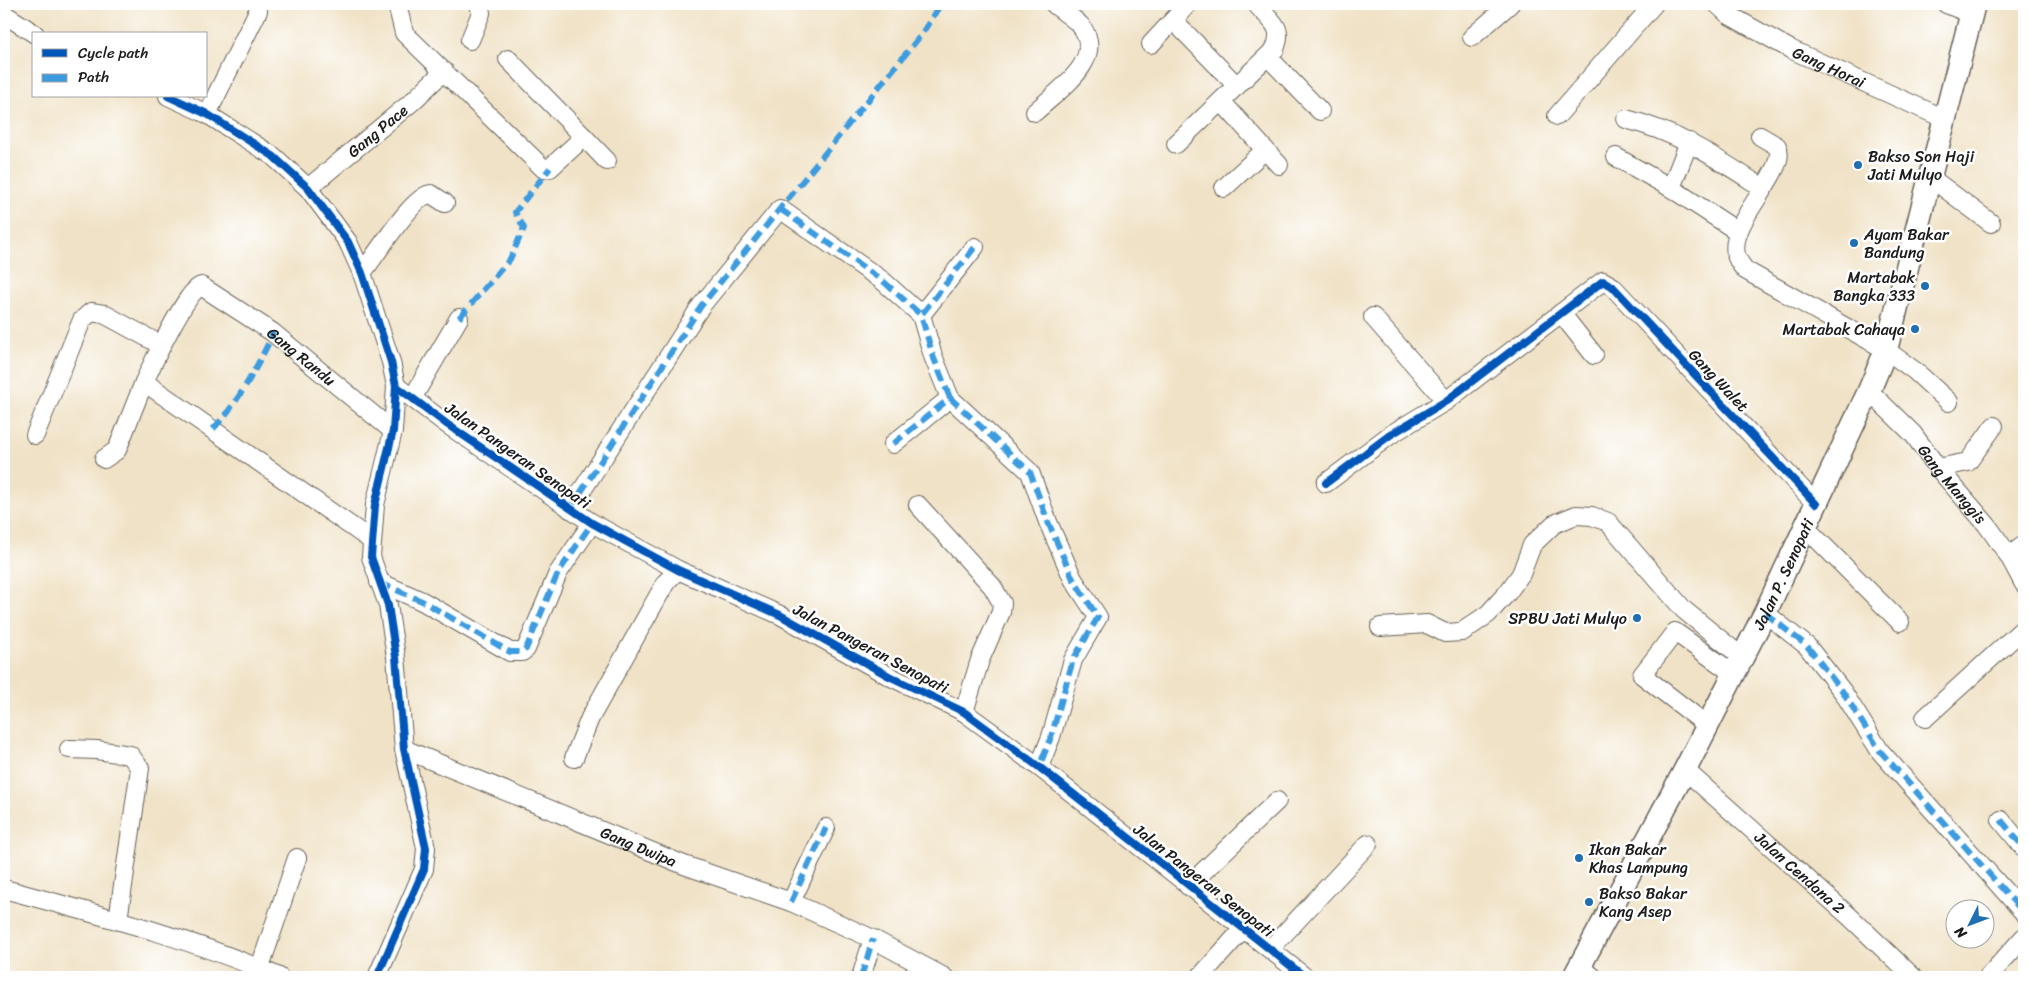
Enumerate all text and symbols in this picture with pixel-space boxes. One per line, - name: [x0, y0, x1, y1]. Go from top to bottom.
- legend: [32, 32, 208, 98]
- street label: Gang Horai: [1788, 38, 1871, 96]
- text: Cycle path: [78, 40, 149, 66]
- text: Path: [78, 64, 109, 90]
- street label: Gang Pace: [341, 97, 415, 165]
- place label: Bakso Son Haji Jati Mulyo: [1867, 142, 1975, 189]
- marker: Bakso Son Haji Jati Mulyo: [1852, 159, 1864, 171]
- place label: Ayam Bakar Bandung: [1863, 220, 1950, 267]
- marker: Ayam Bakar Bandung: [1848, 237, 1860, 249]
- place label: Martabak Bangka 333: [1833, 263, 1915, 310]
- marker: Martabak Bangka 333: [1919, 280, 1931, 292]
- place label: Martabak Cahaya: [1782, 315, 1905, 344]
- street label: Gang Randu: [260, 319, 343, 394]
- marker: Martabak Cahaya: [1909, 323, 1921, 335]
- street label: Gang Walet: [1681, 342, 1756, 419]
- street label: Jalan Pangeran Senopati: [438, 393, 597, 517]
- street label: Gang Manggis: [1910, 438, 1994, 531]
- street label: Jalan P. Senopati: [1744, 513, 1823, 636]
- street label: Jalan Pangeran Senopati: [787, 595, 954, 702]
- place label: SPBU Jati Mulyo: [1508, 604, 1627, 633]
- marker: SPBU Jati Mulyo: [1631, 612, 1643, 624]
- street label: Jalan Pangeran Senopati: [1126, 815, 1281, 945]
- street label: Gang Dwipa: [596, 818, 681, 875]
- street label: Jalan Cendana 2: [1747, 823, 1852, 921]
- place label: Ikan Bakar Khas Lampung: [1588, 835, 1688, 882]
- marker: Ikan Bakar Khas Lampung: [1573, 852, 1585, 864]
- place label: Bakso Bakar Kang Asep: [1599, 879, 1688, 926]
- marker: Bakso Bakar Kang Asep: [1583, 896, 1595, 908]
- north arrow: [1946, 898, 1996, 948]
- text: N: [1948, 920, 1974, 945]

